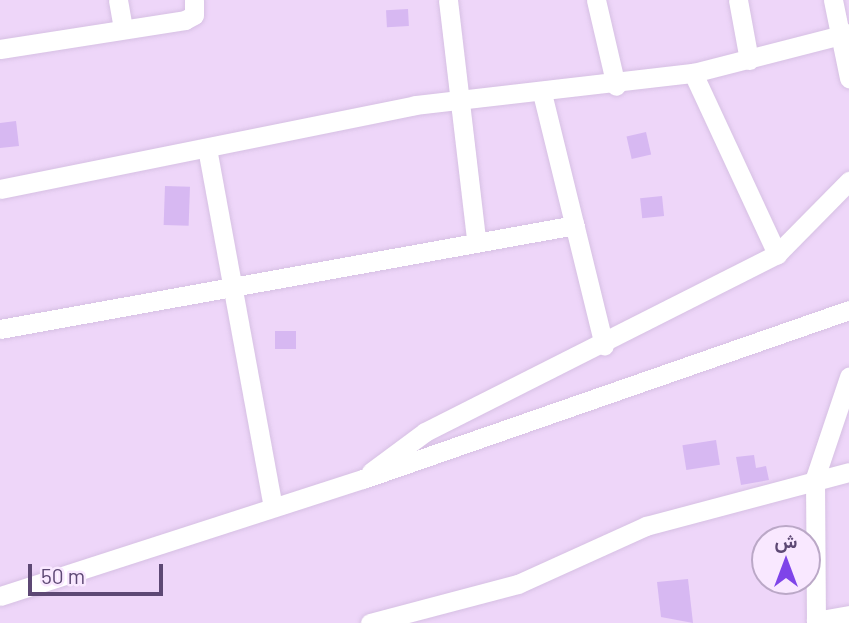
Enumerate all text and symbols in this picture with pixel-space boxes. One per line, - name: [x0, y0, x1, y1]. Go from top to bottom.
- north arrow: [751, 525, 821, 595]
- text: ش: [775, 529, 797, 552]
- scale bar: [32, 550, 166, 594]
- text: 50 m: [41, 563, 85, 588]

